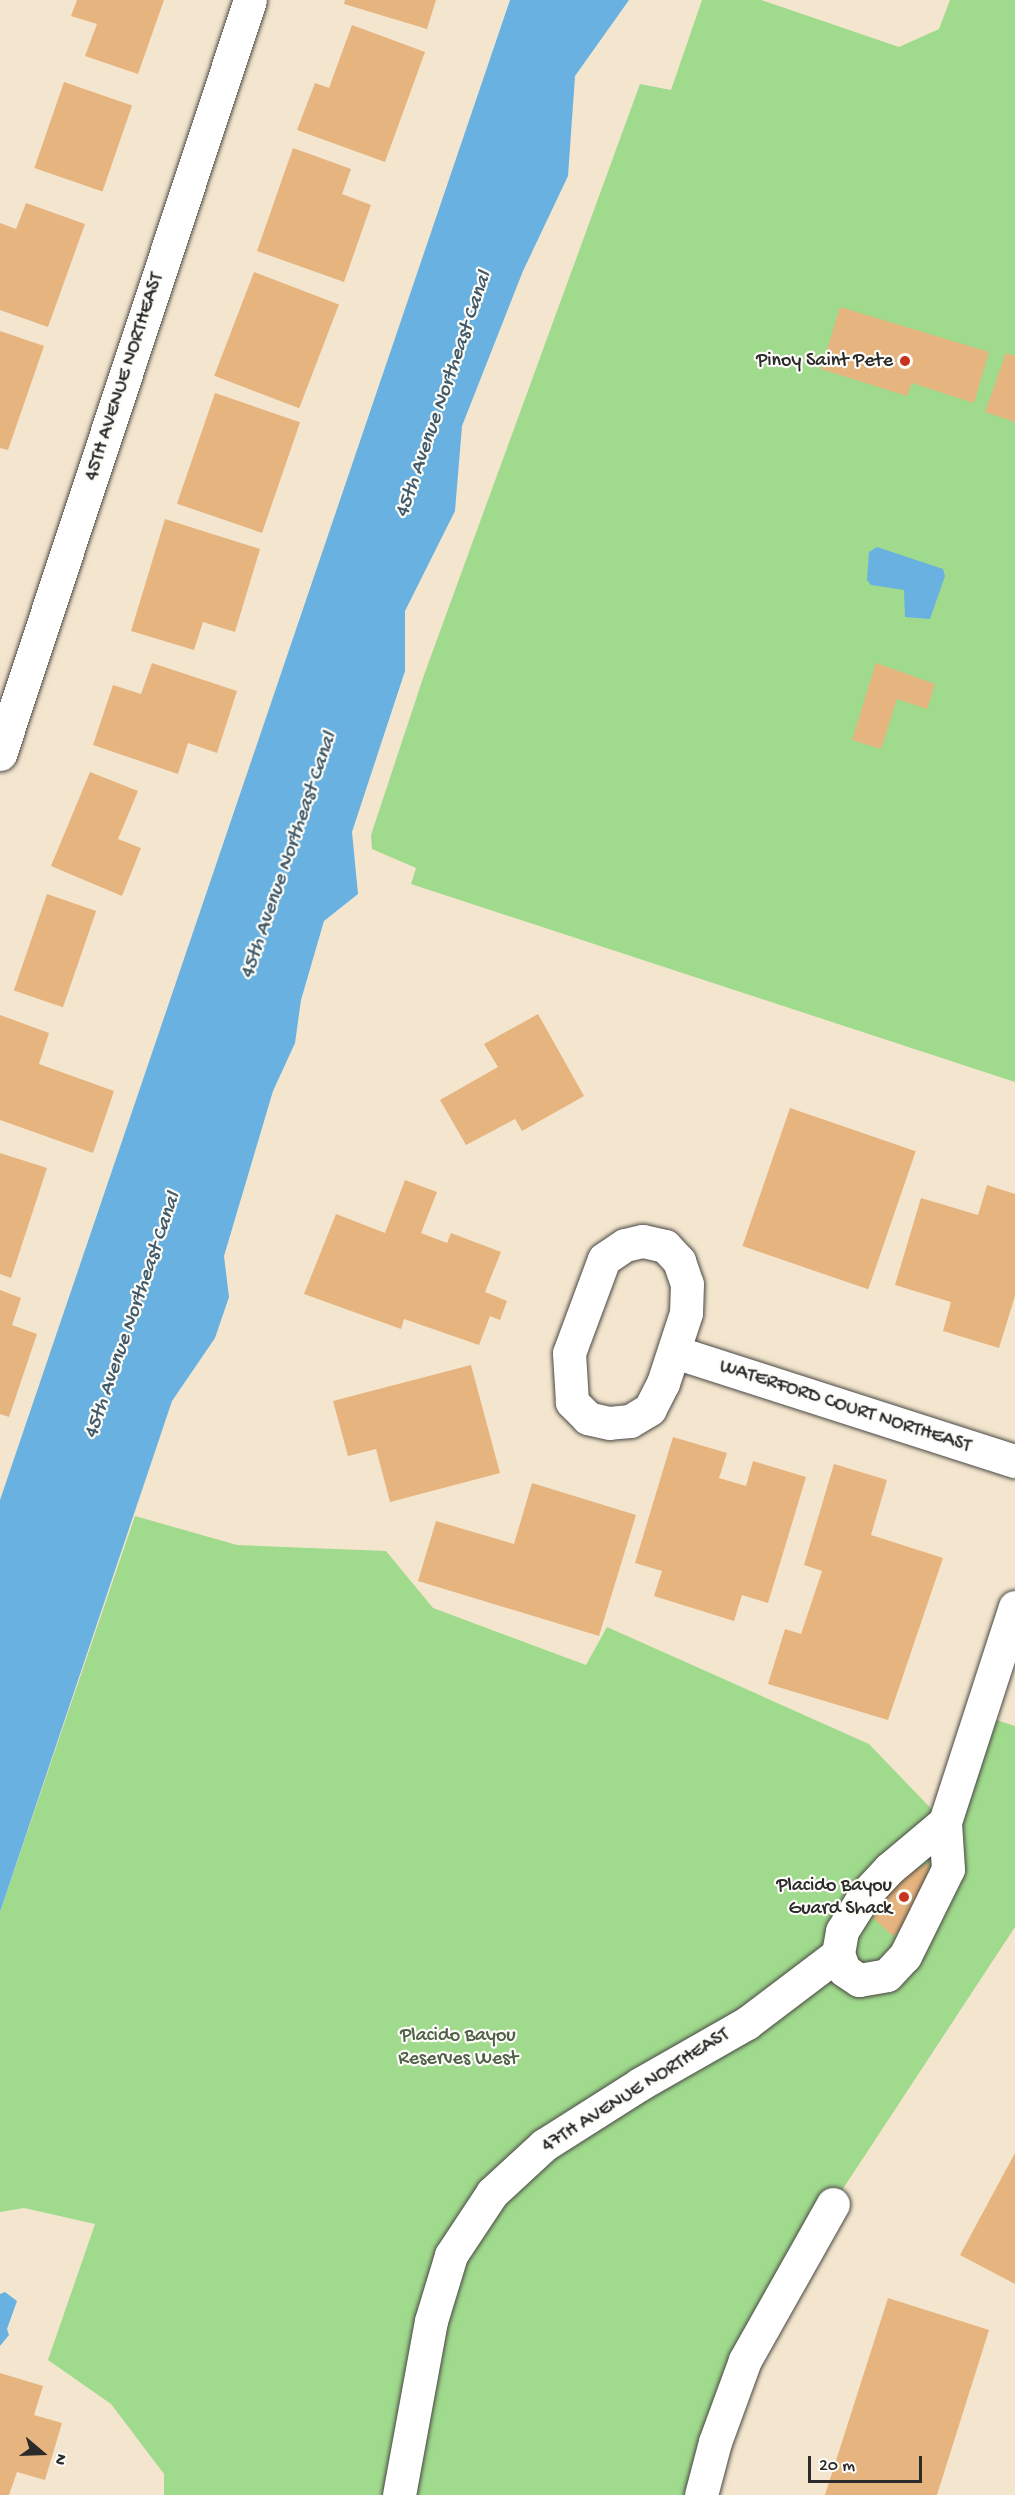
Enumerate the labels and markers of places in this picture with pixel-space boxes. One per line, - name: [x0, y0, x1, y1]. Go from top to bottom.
- place label: Pinoy Saint Pete: [756, 349, 893, 373]
- marker: Pinoy Saint Pete: [898, 354, 912, 368]
- place label: Placido Bayou Guard Shack: [777, 1874, 892, 1921]
- marker: Placido Bayou Guard Shack: [897, 1890, 911, 1904]

